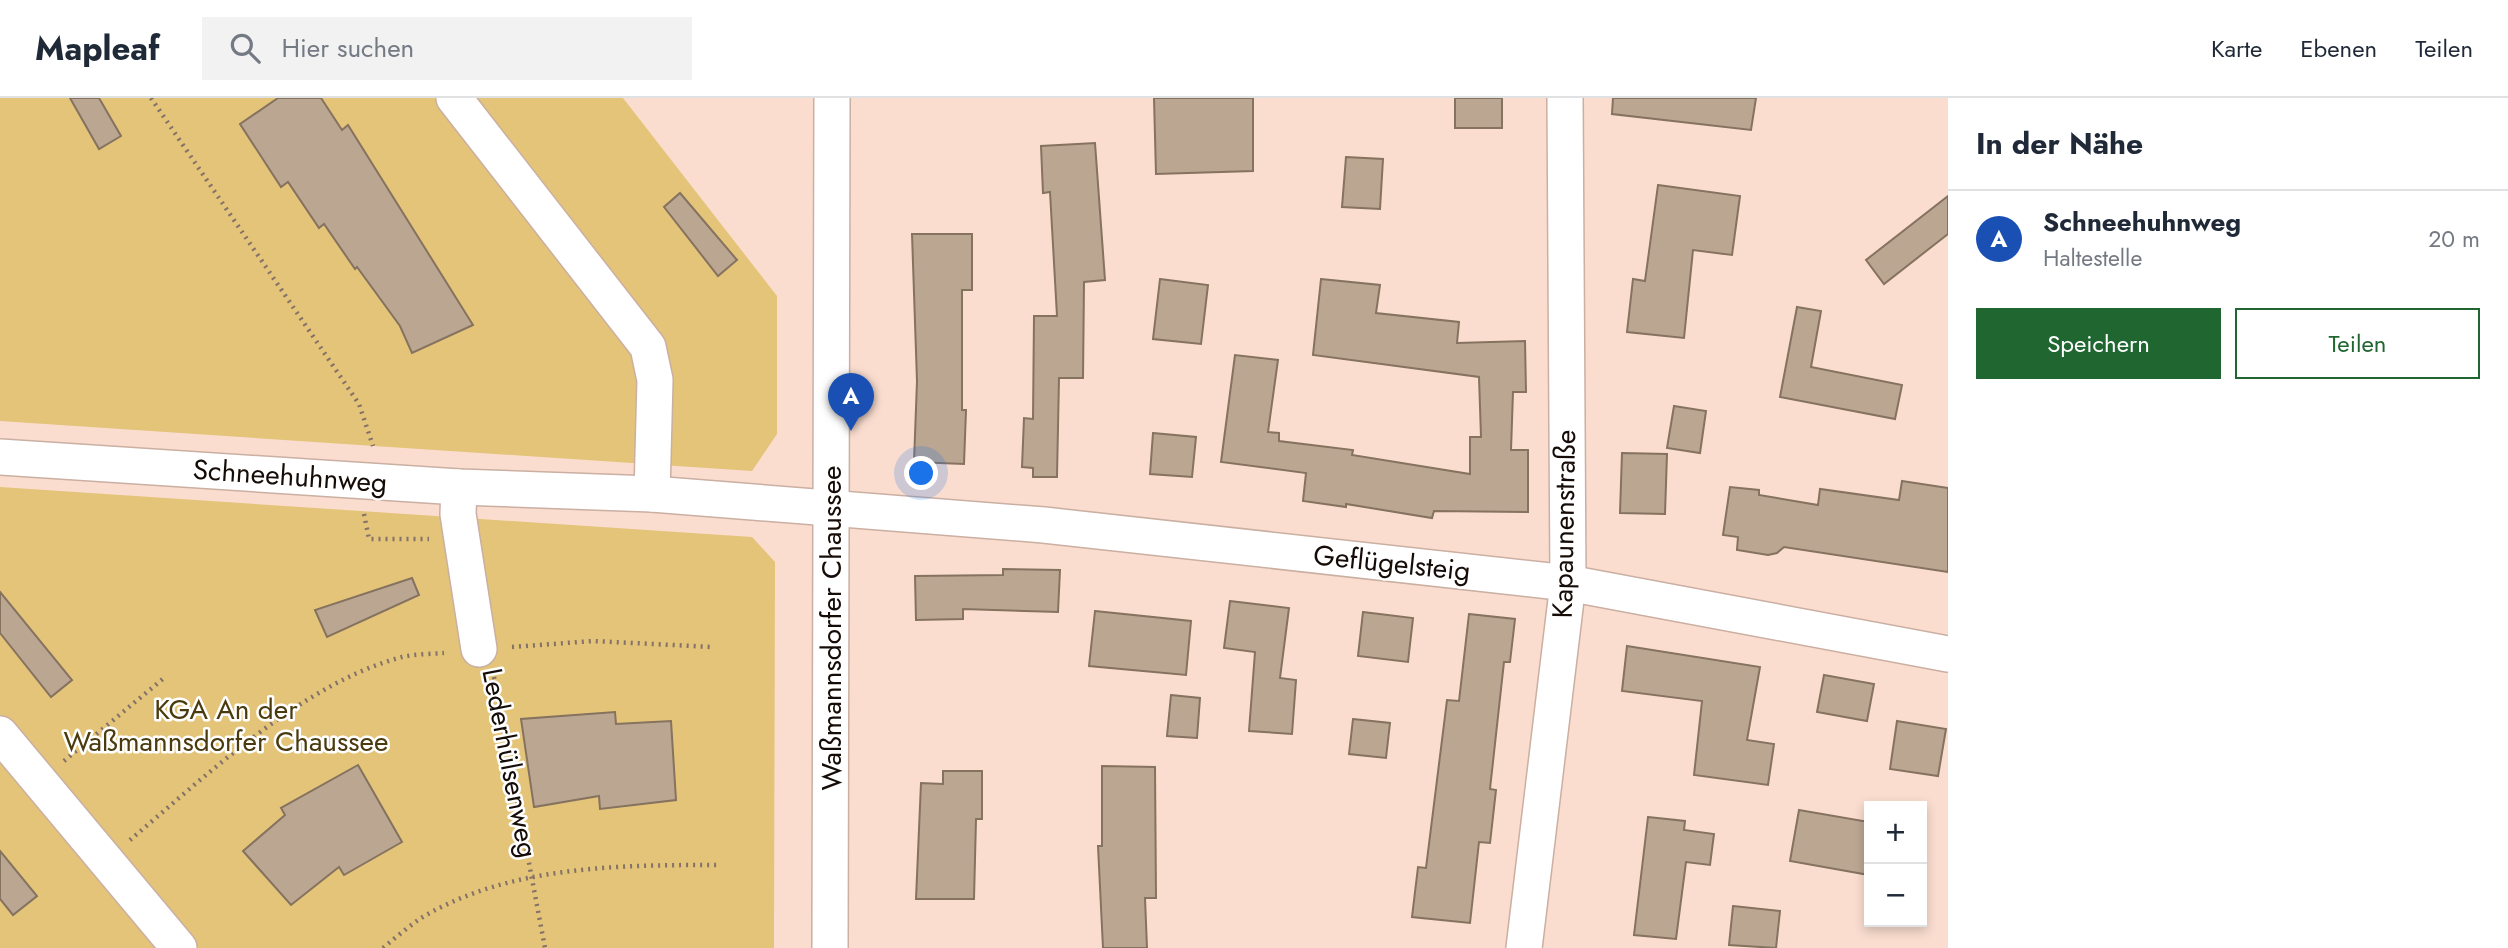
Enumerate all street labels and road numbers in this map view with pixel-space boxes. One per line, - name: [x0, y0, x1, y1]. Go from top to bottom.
- street label: Kapaunenstraße: [1542, 429, 1586, 619]
- street label: Schneehuhnweg: [191, 449, 389, 503]
- street label: Waßmannsdorfer Chaussee: [811, 466, 852, 790]
- street label: Geflügelsteig: [1311, 534, 1473, 592]
- street label: Lederhülsenweg: [472, 665, 548, 861]

